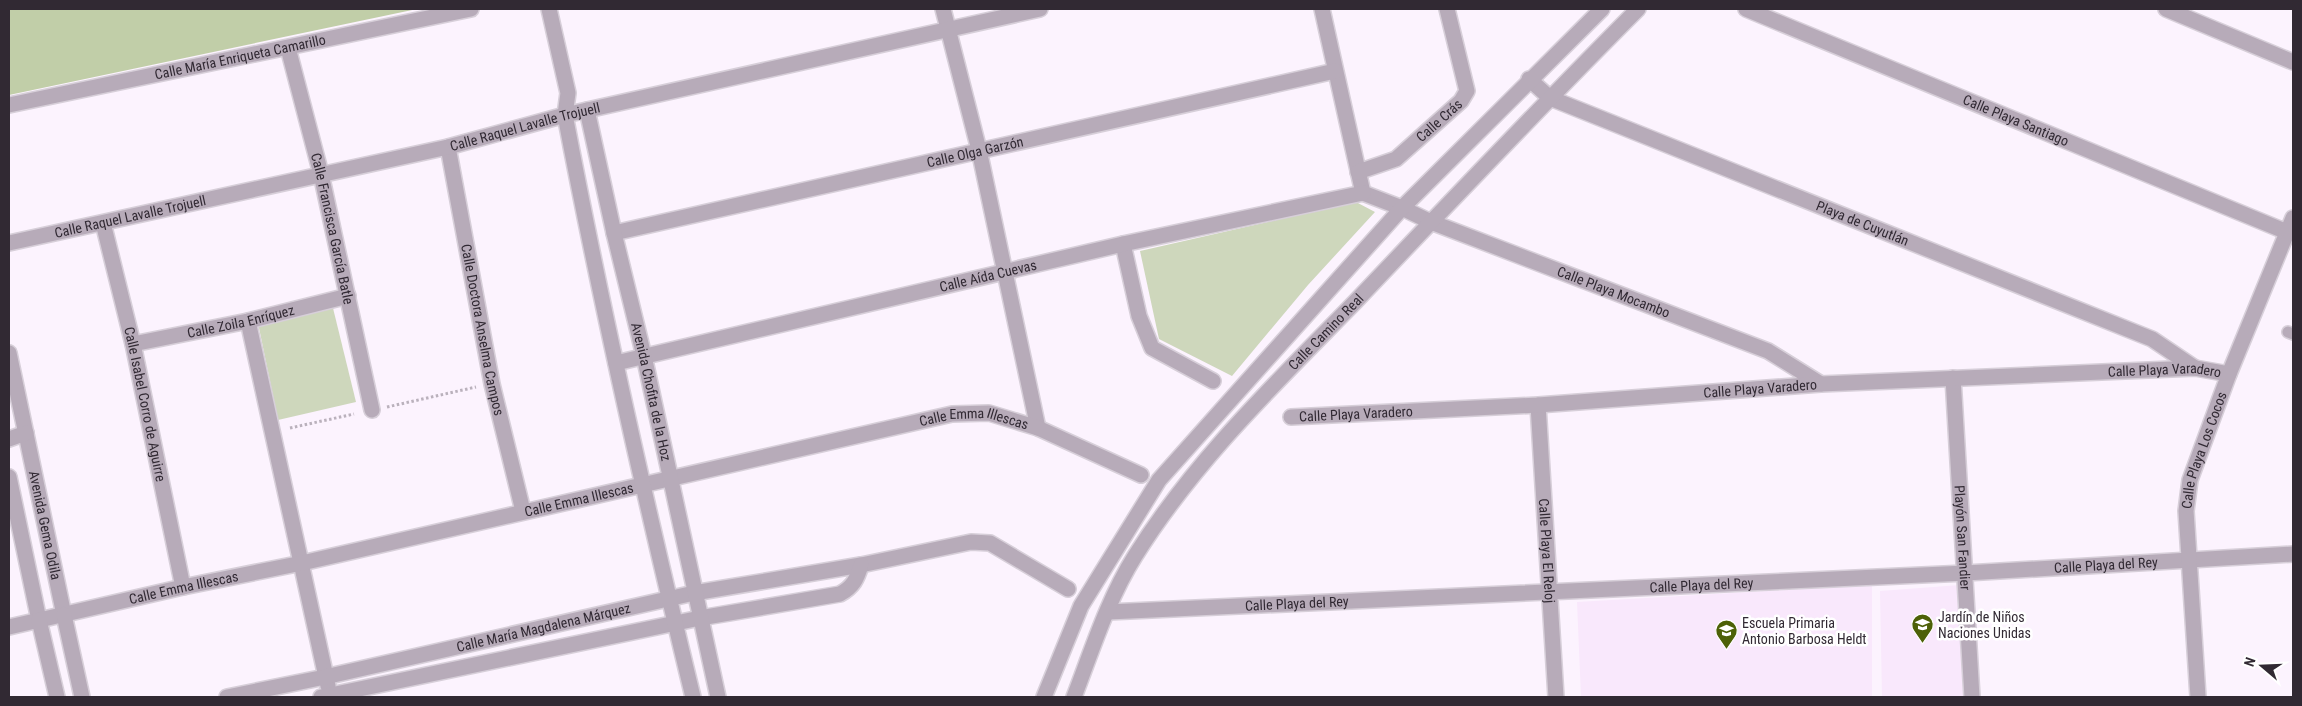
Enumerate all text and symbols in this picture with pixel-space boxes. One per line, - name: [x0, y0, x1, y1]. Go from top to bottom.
- street label: Calle María Enriqueta Camarillo: [153, 31, 327, 83]
- street label: Calle Playa Santiago: [1961, 91, 2071, 149]
- street label: Calle Crás: [1413, 96, 1465, 145]
- street label: Calle Raquel Lavalle Trojuell: [448, 99, 601, 154]
- street label: Calle Olga Garzón: [925, 133, 1025, 170]
- street label: Calle Francisca García Batle: [308, 151, 357, 306]
- street label: Calle Raquel Lavalle Trojuell: [53, 192, 207, 241]
- street label: Playa de Cuyutlán: [1814, 197, 1911, 249]
- street label: Calle Doctora Anselma Campos: [458, 243, 507, 417]
- street label: Calle Aída Cuevas: [938, 257, 1038, 295]
- street label: Calle Playa Mocambo: [1555, 263, 1672, 321]
- street label: Calle Camino Real: [1285, 290, 1367, 373]
- street label: Calle Zoila Enríquez: [186, 302, 296, 341]
- street label: Avenida Chofita de la Hoz: [628, 321, 675, 462]
- street label: Calle Isabel Corro de Aguirre: [121, 325, 169, 483]
- street label: Calle Playa Varadero: [2107, 360, 2222, 380]
- street label: Calle Playa Varadero: [1703, 376, 1817, 401]
- street label: Calle Playa Los Cocos: [2178, 389, 2230, 510]
- street label: Calle Playa Varadero: [1299, 403, 1413, 425]
- street label: Calle Emma Illescas: [918, 405, 1030, 433]
- street label: Avenida Gema Odila: [26, 469, 64, 581]
- street label: Calle Emma Illescas: [523, 479, 635, 520]
- street label: Playón San Fandier: [1951, 485, 1974, 591]
- street label: Calle Playa El Reloj: [1536, 498, 1558, 604]
- street label: Calle Playa del Rey: [2054, 554, 2158, 576]
- street label: Calle Emma Illescas: [127, 568, 240, 607]
- street label: Calle Playa del Rey: [1649, 575, 1754, 595]
- street label: Calle Playa del Rey: [1245, 593, 1349, 614]
- street label: Calle María Magdalena Márquez: [455, 600, 632, 655]
- place label: Jardín de Niños Naciones Unidas: [1938, 609, 2031, 641]
- school or university icon: Jardín de Niños Naciones Unidas: [1910, 613, 1934, 644]
- place label: Escuela Primaria Antonio Barbosa Heldt: [1742, 615, 1867, 647]
- school or university icon: Escuela Primaria Antonio Barbosa Heldt: [1714, 619, 1738, 650]
- north arrow: [2237, 641, 2287, 691]
- text: N: [2241, 655, 2259, 668]

